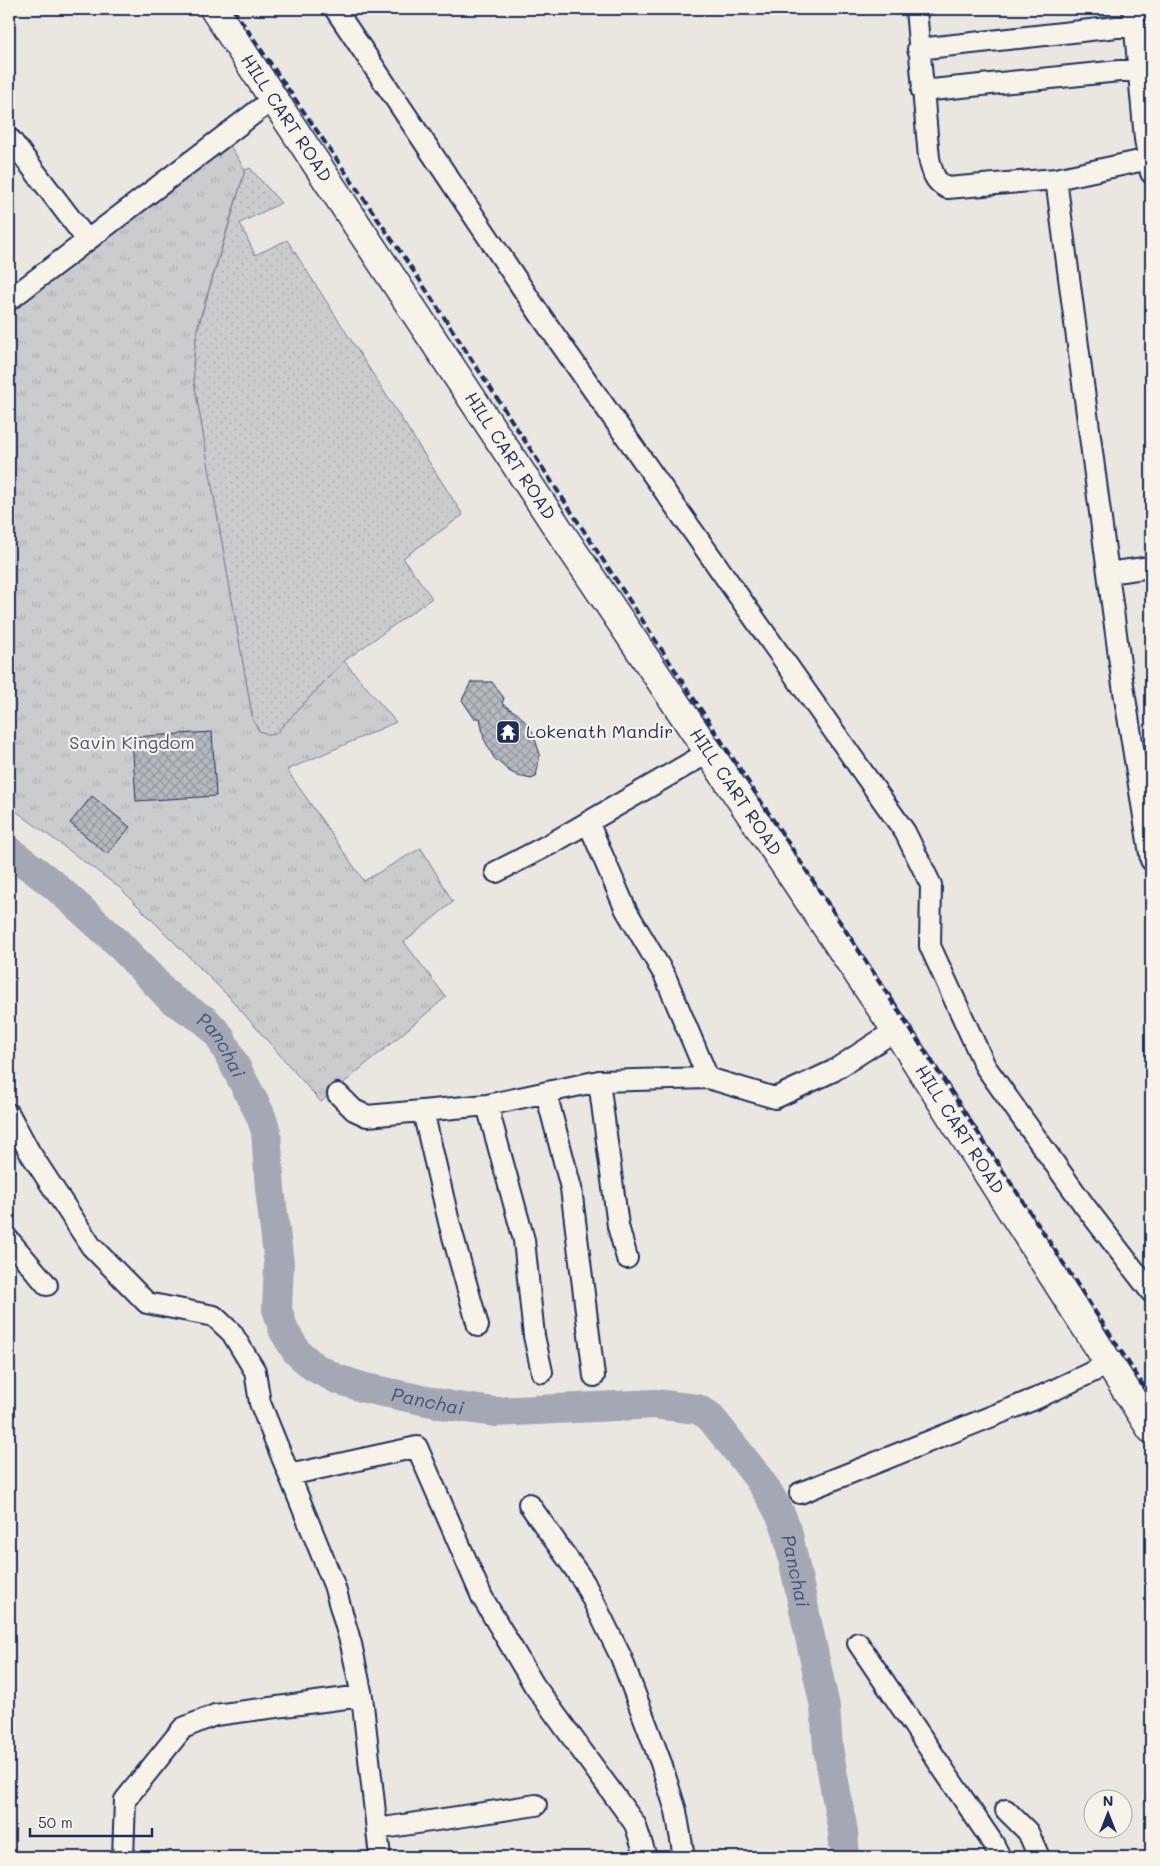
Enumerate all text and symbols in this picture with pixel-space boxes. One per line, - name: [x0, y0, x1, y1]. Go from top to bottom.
- street label: HILL CART ROAD: [236, 49, 338, 186]
- street label: HILL CART ROAD: [460, 387, 562, 524]
- temple icon: Lokenath Mandir: [495, 719, 521, 745]
- place label: Lokenath Mandir: [526, 719, 673, 743]
- street label: HILL CART ROAD: [685, 723, 788, 860]
- park label: Savin Kingdom: [69, 730, 195, 754]
- water label: Panchai: [193, 1006, 252, 1082]
- street label: HILL CART ROAD: [910, 1060, 1011, 1198]
- water label: Panchai: [389, 1381, 466, 1420]
- water label: Panchai: [776, 1532, 816, 1609]
- north arrow: [1082, 1788, 1132, 1838]
- text: N: [1103, 1791, 1113, 1810]
- scale bar: [30, 1806, 152, 1838]
- text: 50 m: [38, 1812, 73, 1832]

